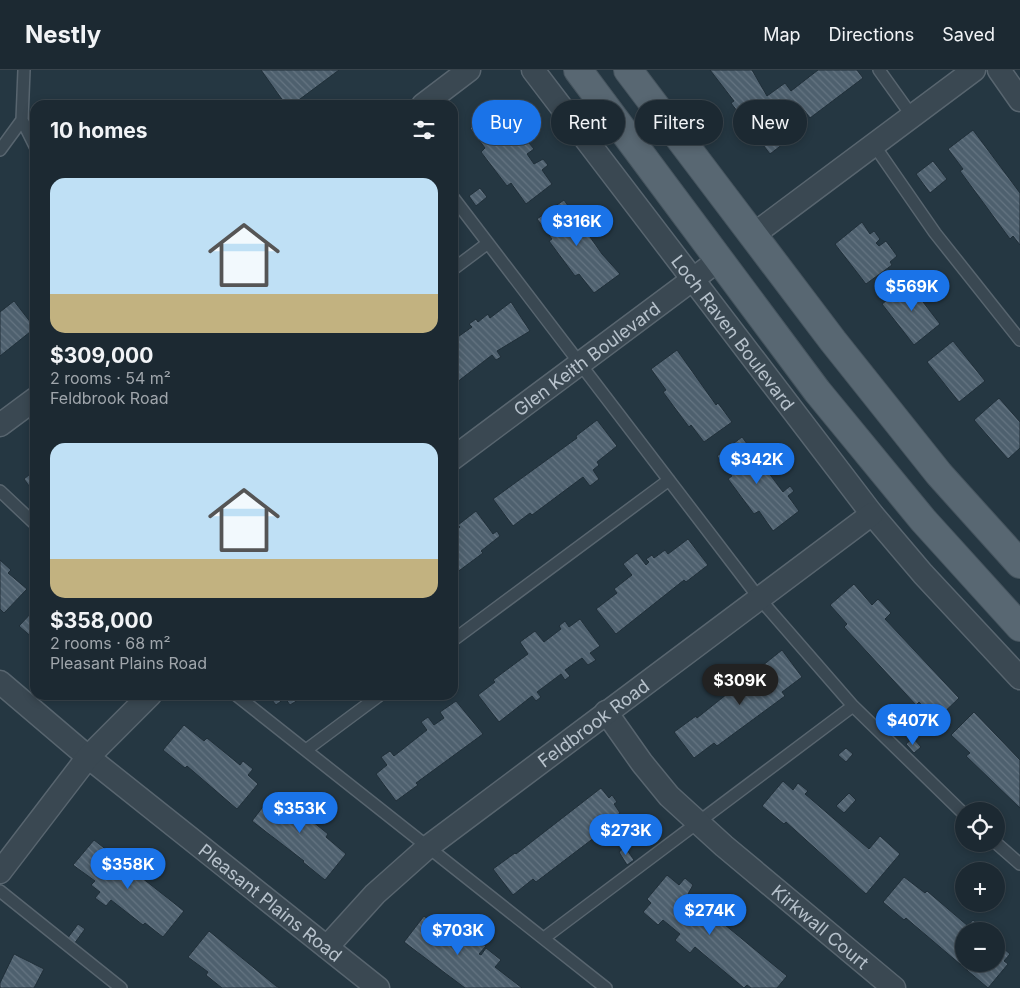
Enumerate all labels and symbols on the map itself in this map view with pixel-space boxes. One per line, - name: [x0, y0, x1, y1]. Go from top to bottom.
- pin: $316K: [542, 204, 612, 247]
- street label: Loch Raven Boulevard: [667, 251, 799, 414]
- pin: $569K: [877, 270, 947, 312]
- street label: Glen Keith Boulevard: [509, 297, 664, 420]
- pin: $342K: [722, 442, 792, 485]
- pin: $309K: [705, 664, 775, 706]
- street label: Feldbrook Road: [534, 675, 653, 771]
- pin: $407K: [878, 704, 948, 746]
- pin: $353K: [265, 792, 335, 834]
- pin: $273K: [591, 814, 661, 856]
- street label: Pleasant Plains Road: [195, 839, 346, 966]
- pin: $358K: [93, 848, 163, 890]
- street label: Kirkwall Court: [768, 880, 873, 973]
- pin: $274K: [675, 894, 745, 936]
- pin: $703K: [423, 914, 493, 956]

